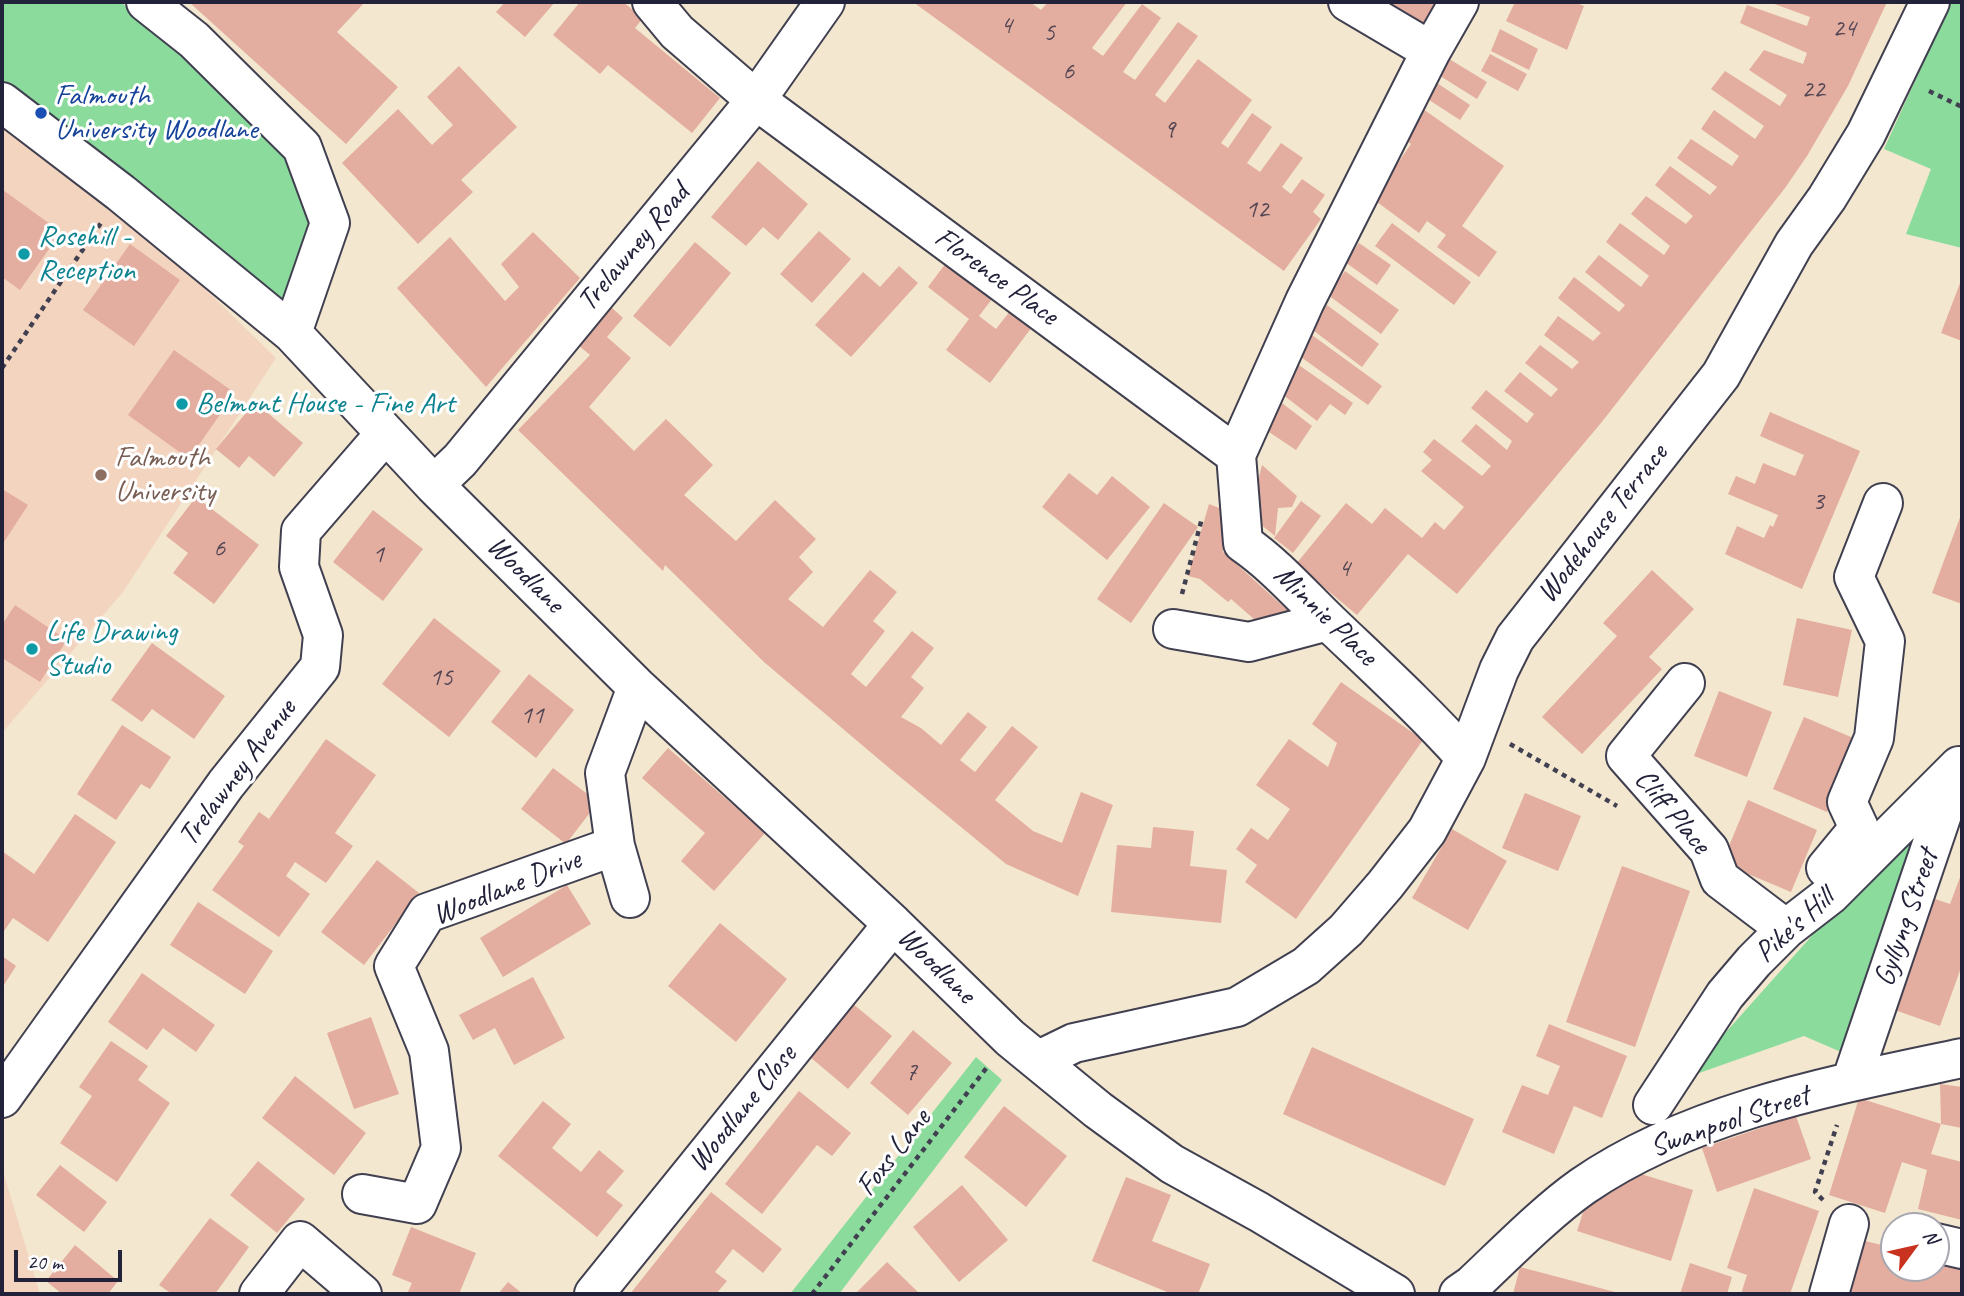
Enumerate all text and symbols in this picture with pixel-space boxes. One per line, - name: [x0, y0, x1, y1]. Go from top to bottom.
- house number: 4: [1000, 10, 1012, 42]
- house number: 24: [1832, 13, 1856, 45]
- house number: 5: [1043, 17, 1055, 49]
- house number: 6: [1062, 56, 1074, 88]
- house number: 22: [1801, 74, 1825, 106]
- place label: Falmouth University Woodlane: [55, 78, 257, 148]
- marker: Falmouth University Woodlane: [33, 105, 49, 121]
- house number: 9: [1163, 114, 1175, 146]
- street label: Trelawney Road: [570, 177, 698, 319]
- house number: 12: [1245, 194, 1269, 226]
- place label: Rosehill - Reception: [38, 219, 135, 290]
- street label: Florence Place: [927, 220, 1065, 334]
- marker: Rosehill - Reception: [16, 246, 32, 262]
- place label: Belmont House - Fine Art: [196, 386, 455, 422]
- marker: Belmont House - Fine Art: [174, 396, 190, 412]
- street label: Wodehouse Terrace: [1530, 437, 1676, 611]
- place label: Falmouth University: [115, 440, 215, 510]
- marker: Falmouth University: [93, 467, 109, 483]
- house number: 3: [1812, 486, 1824, 518]
- street label: Woodlane: [479, 529, 571, 621]
- house number: 6: [213, 533, 225, 565]
- house number: 1: [372, 539, 384, 571]
- house number: 4: [1338, 553, 1350, 585]
- street label: Minnie Place: [1266, 558, 1384, 674]
- place label: Life Drawing Studio: [46, 614, 177, 684]
- marker: Life Drawing Studio: [24, 641, 40, 657]
- house number: 15: [429, 662, 453, 694]
- street label: Trelawney Avenue: [171, 693, 305, 853]
- house number: 11: [520, 700, 544, 732]
- street label: Cliff Place: [1626, 762, 1718, 862]
- street label: Woodlane Drive: [428, 842, 586, 934]
- street label: Gyllyng Street: [1867, 845, 1947, 991]
- street label: Pike's Hill: [1748, 881, 1842, 971]
- street label: Woodlane: [889, 920, 983, 1012]
- street label: Woodlane Close: [681, 1038, 805, 1180]
- house number: 7: [905, 1057, 917, 1089]
- street label: Swanpool Street: [1646, 1078, 1814, 1166]
- street label: Foxs Lane: [849, 1102, 939, 1204]
- north arrow: [1880, 1212, 1950, 1282]
- text: N: [1918, 1225, 1944, 1248]
- scale bar: [18, 1236, 126, 1280]
- text: 20 m: [27, 1249, 63, 1275]

